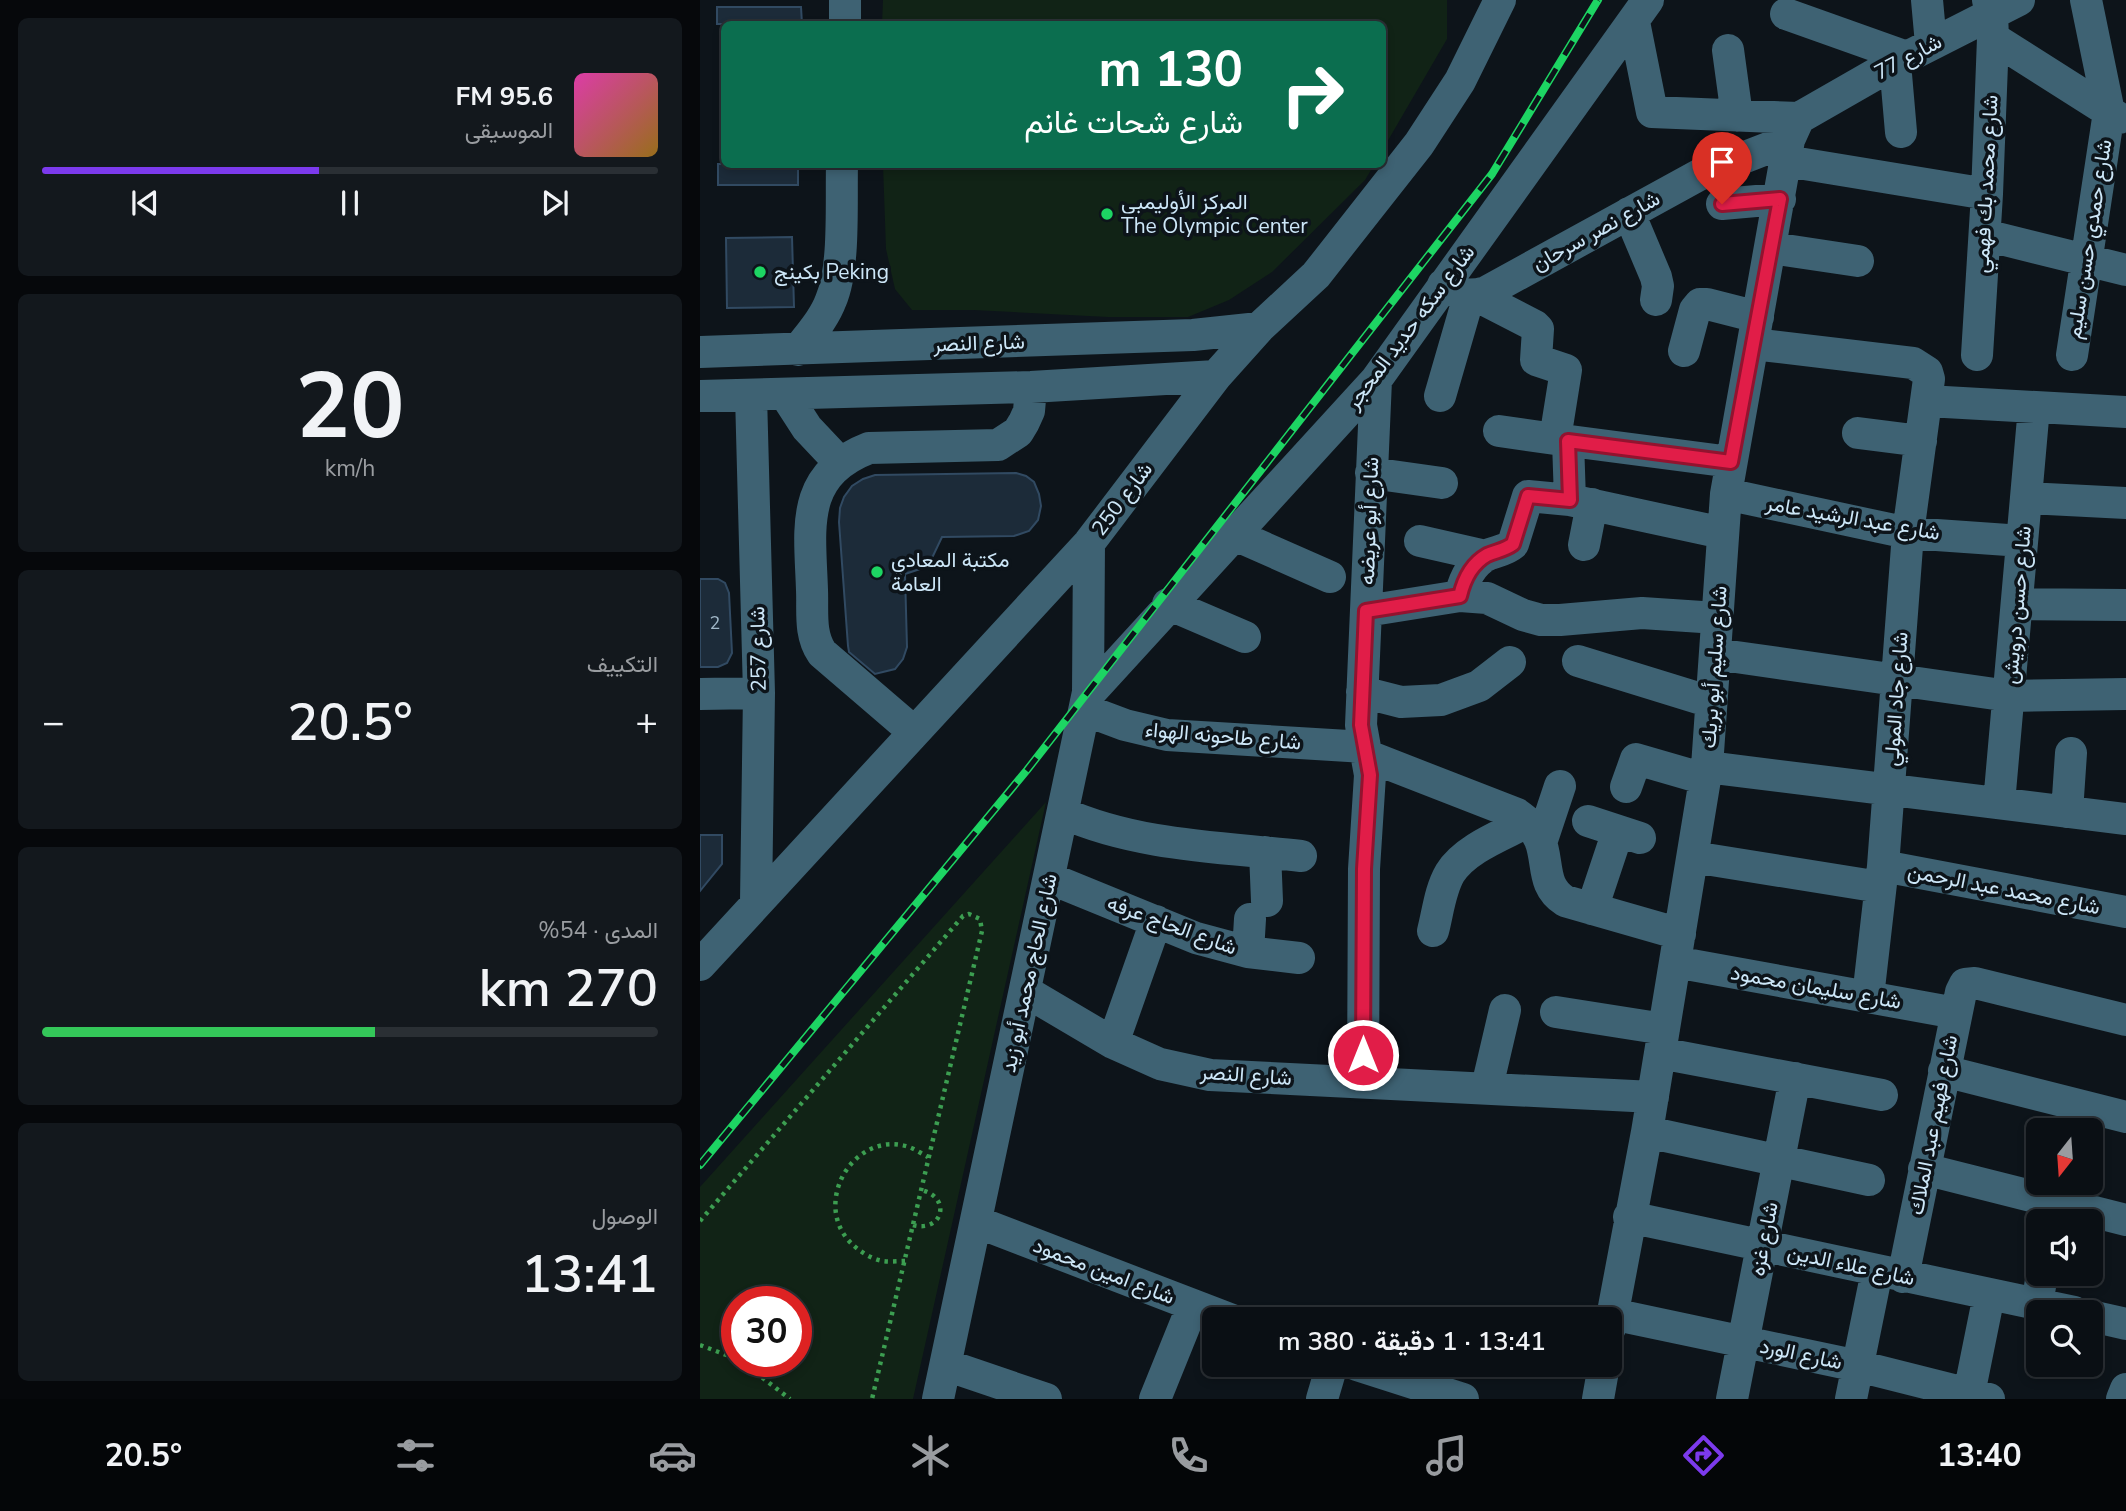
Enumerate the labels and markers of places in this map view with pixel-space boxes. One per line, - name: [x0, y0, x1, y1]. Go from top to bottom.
- pin: [1692, 132, 1752, 204]
- place label: المركز الأوليمبى The Olympic Center: [1121, 188, 1308, 240]
- marker: المركز الأوليمبى The Olympic Center: [1099, 206, 1115, 222]
- place label: بكينج Peking: [774, 258, 889, 286]
- marker: بكينج Peking: [752, 264, 768, 280]
- place label: مكتبة المعادي العامة: [891, 546, 1009, 598]
- marker: مكتبة المعادي العامة: [869, 564, 885, 580]

